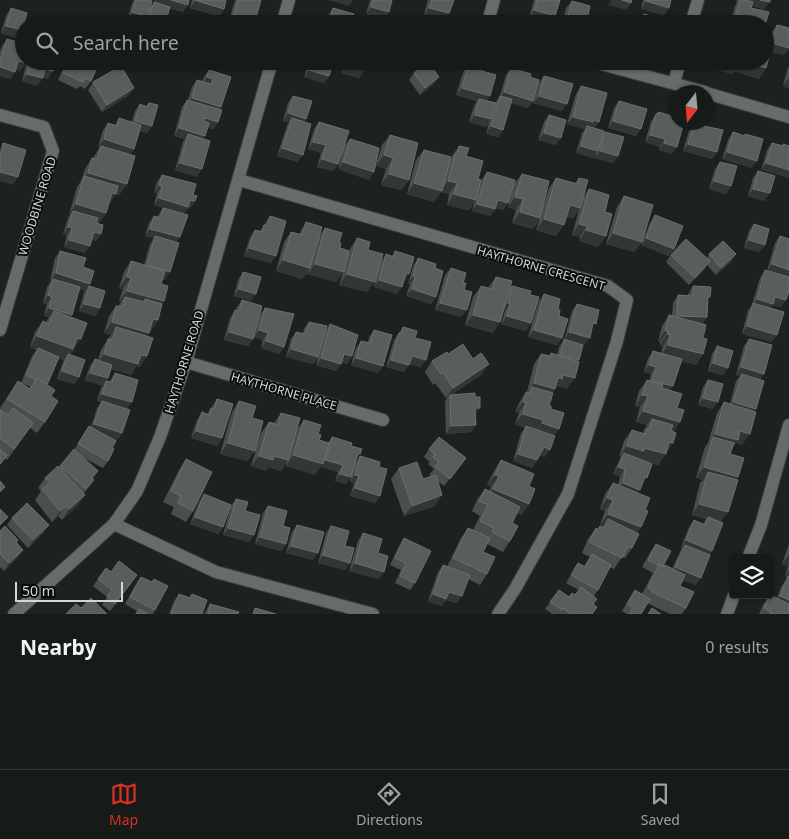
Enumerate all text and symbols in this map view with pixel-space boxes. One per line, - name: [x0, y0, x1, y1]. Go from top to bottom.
- search box: [15, 15, 774, 70]
- icon: search: [33, 29, 61, 57]
- text: Search here: [73, 30, 179, 56]
- north arrow: [669, 85, 714, 130]
- street label: WOODBINE ROAD: [14, 154, 60, 257]
- street label: HAYTHORNE CRESCENT: [475, 242, 607, 294]
- street label: HAYTHORNE ROAD: [160, 308, 208, 416]
- street label: HAYTHORNE PLACE: [229, 368, 339, 414]
- map controls: [729, 554, 774, 599]
- button: layers: [729, 554, 774, 599]
- scale bar: [15, 579, 122, 602]
- text: 50 m: [22, 581, 55, 600]
- text: Nearby: [20, 633, 96, 661]
- text: 0 results: [705, 636, 769, 658]
- tab: Map: [109, 780, 138, 829]
- tab: Directions: [356, 780, 423, 829]
- tab: Saved: [641, 780, 680, 829]

